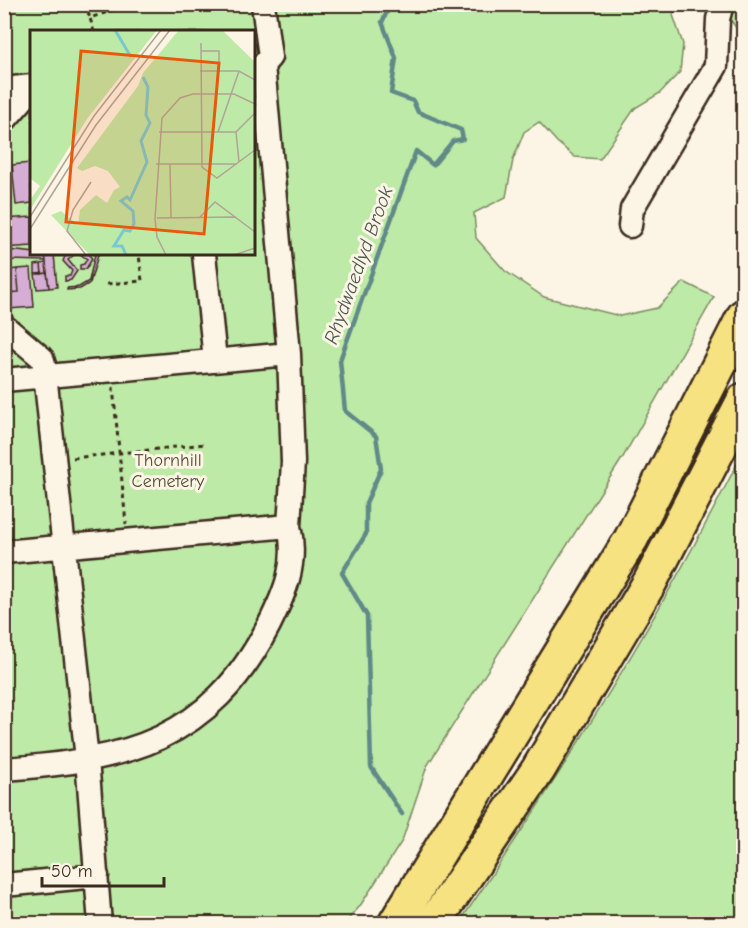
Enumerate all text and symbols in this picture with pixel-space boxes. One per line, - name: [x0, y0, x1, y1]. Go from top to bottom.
- inset map: [30, 30, 255, 255]
- water label: Rhydwaedlyd Brook: [319, 183, 398, 347]
- park label: Thornhill Cemetery: [132, 450, 205, 492]
- scale bar: [42, 850, 164, 888]
- text: 50 m: [51, 861, 93, 882]

